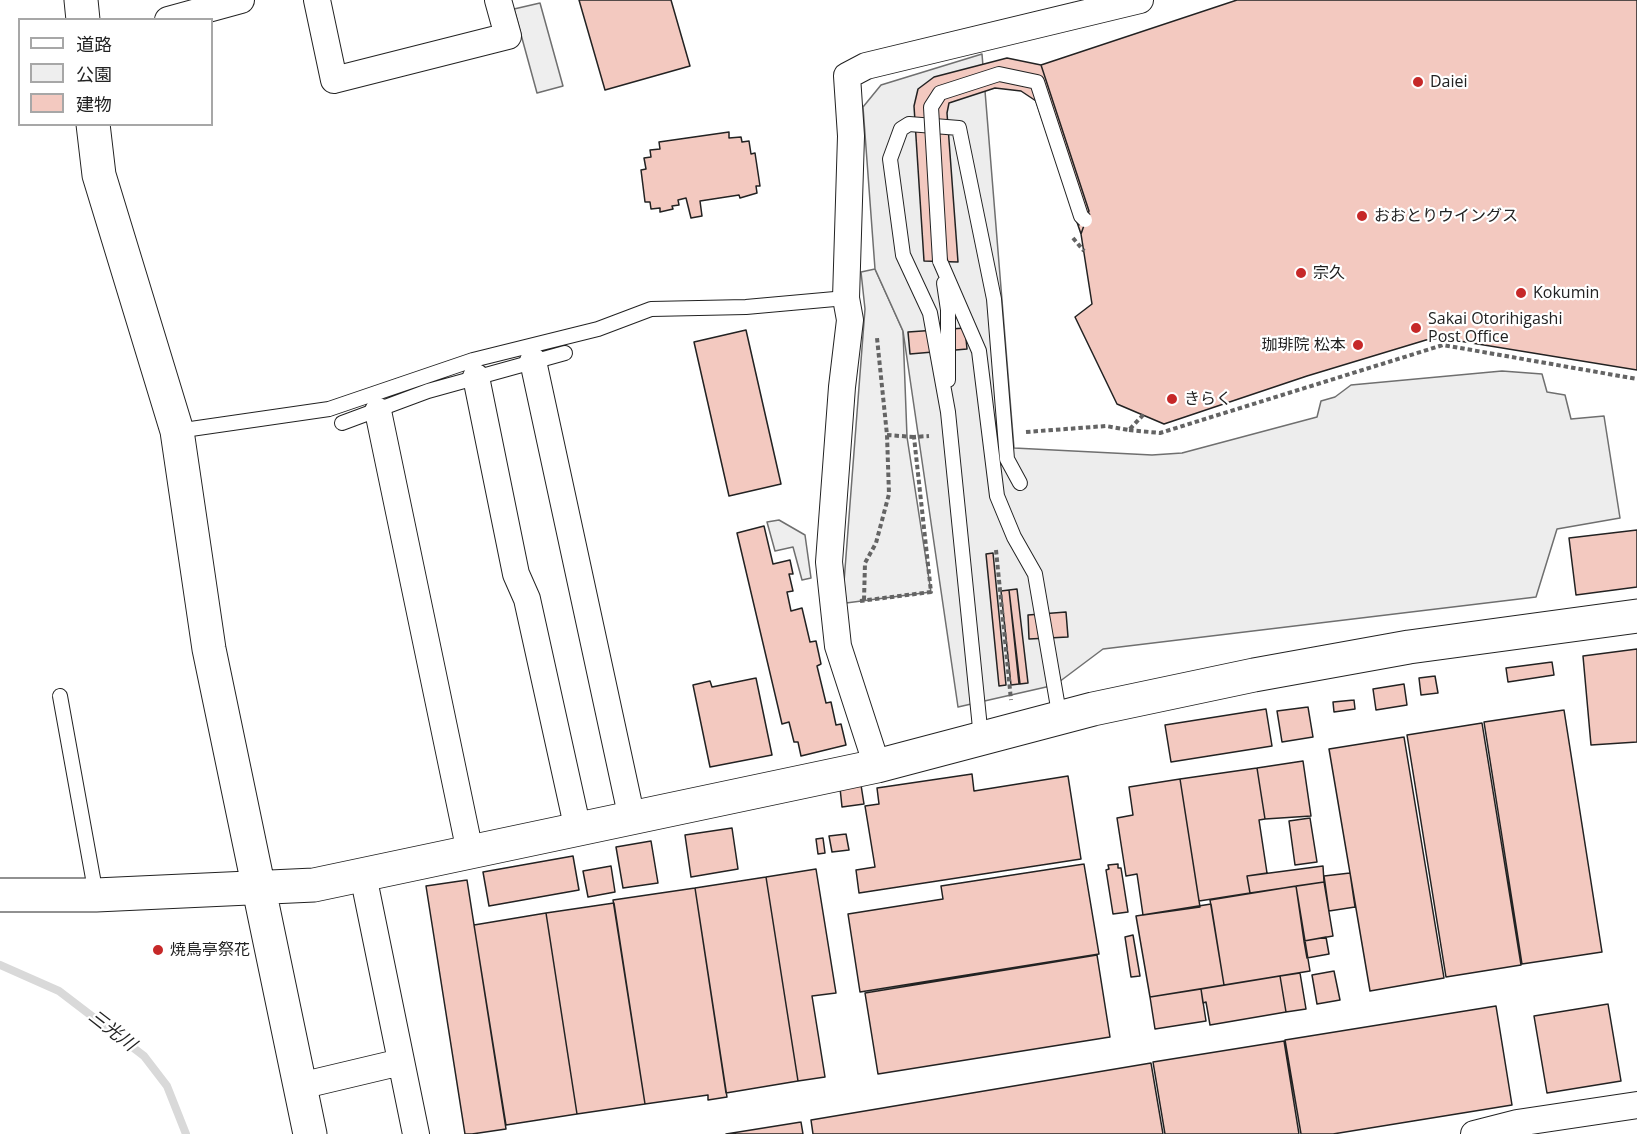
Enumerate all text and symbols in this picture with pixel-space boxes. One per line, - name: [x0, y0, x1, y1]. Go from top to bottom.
- legend: [18, 18, 213, 126]
- text: 道路: [76, 32, 112, 56]
- text: 公園: [76, 62, 112, 86]
- place label: Daiei: [1430, 72, 1468, 92]
- marker: Daiei: [1411, 75, 1425, 89]
- text: 建物: [76, 92, 112, 116]
- place label: おおとりウイングス: [1374, 206, 1518, 226]
- marker: おおとりウイングス: [1355, 209, 1369, 223]
- place label: 宗久: [1313, 263, 1345, 283]
- marker: 宗久: [1294, 266, 1308, 280]
- place label: Kokumin: [1533, 283, 1599, 303]
- marker: Kokumin: [1514, 286, 1528, 300]
- place label: Sakai Otorihigashi Post Office: [1428, 309, 1562, 347]
- marker: Sakai Otorihigashi Post Office: [1409, 321, 1423, 335]
- place label: 珈琲院 松本: [1262, 335, 1346, 355]
- marker: 珈琲院 松本: [1351, 338, 1365, 352]
- place label: きらく: [1184, 389, 1232, 409]
- marker: きらく: [1165, 392, 1179, 406]
- place label: 焼鳥亭祭花: [170, 940, 250, 960]
- marker: 焼鳥亭祭花: [151, 943, 165, 957]
- water label: 三光川: [84, 1006, 140, 1056]

